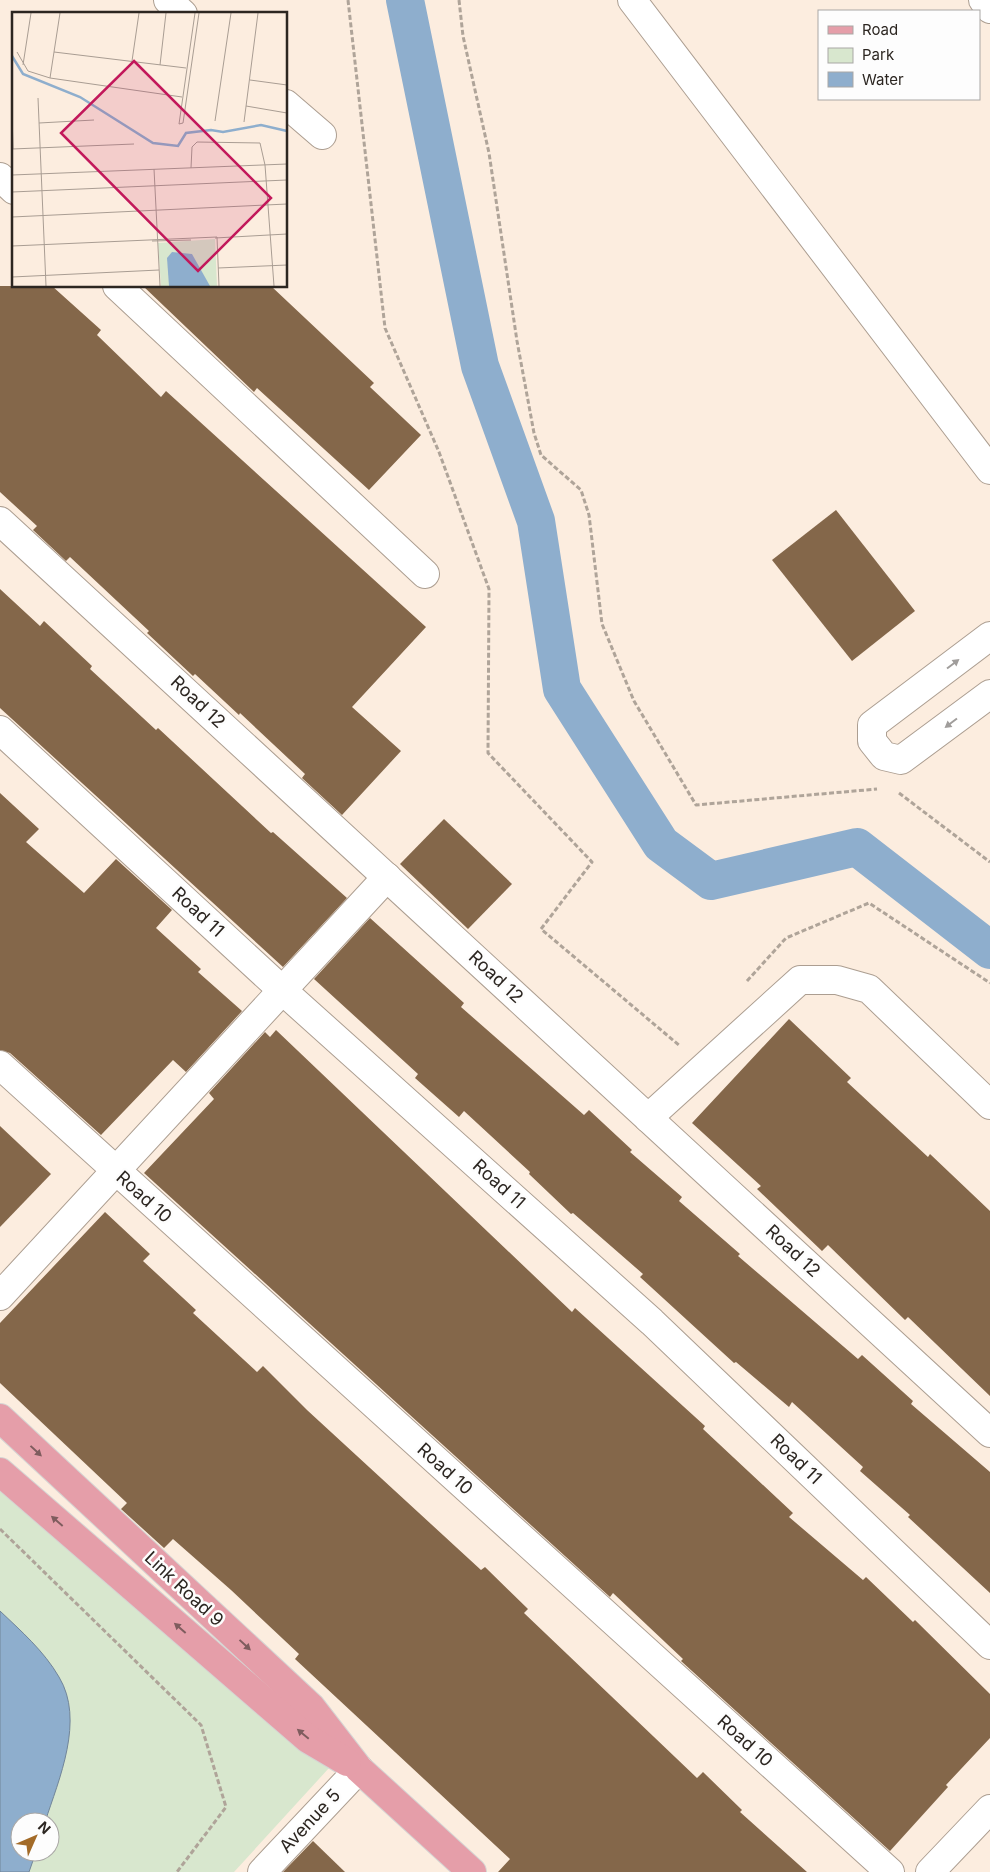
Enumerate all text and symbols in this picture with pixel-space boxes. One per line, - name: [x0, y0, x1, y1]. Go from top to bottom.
- legend: [818, 10, 980, 100]
- inset map: [12, 12, 288, 288]
- text: Road: [862, 20, 898, 39]
- text: Park: [862, 45, 895, 64]
- text: Water: [862, 70, 904, 89]
- one-way arrow: [946, 658, 959, 669]
- street label: Road 12: [167, 671, 230, 732]
- one-way arrow: [945, 717, 958, 728]
- street label: Road 11: [168, 882, 229, 941]
- street label: Road 12: [465, 946, 528, 1007]
- street label: Road 11: [469, 1155, 530, 1213]
- street label: Road 10: [112, 1166, 176, 1227]
- street label: Road 12: [762, 1220, 825, 1281]
- street label: Road 11: [766, 1429, 826, 1488]
- street label: Road 10: [413, 1438, 477, 1499]
- one-way arrow: [29, 1445, 41, 1457]
- one-way arrow: [51, 1516, 64, 1527]
- street label: Link Road 9: [141, 1547, 228, 1630]
- one-way arrow: [174, 1622, 187, 1633]
- one-way arrow: [238, 1639, 250, 1651]
- street label: Road 10: [713, 1710, 777, 1771]
- one-way arrow: [297, 1728, 310, 1739]
- street label: Avenue 5: [275, 1785, 344, 1857]
- north arrow: [10, 1812, 60, 1862]
- text: N: [35, 1818, 54, 1837]

